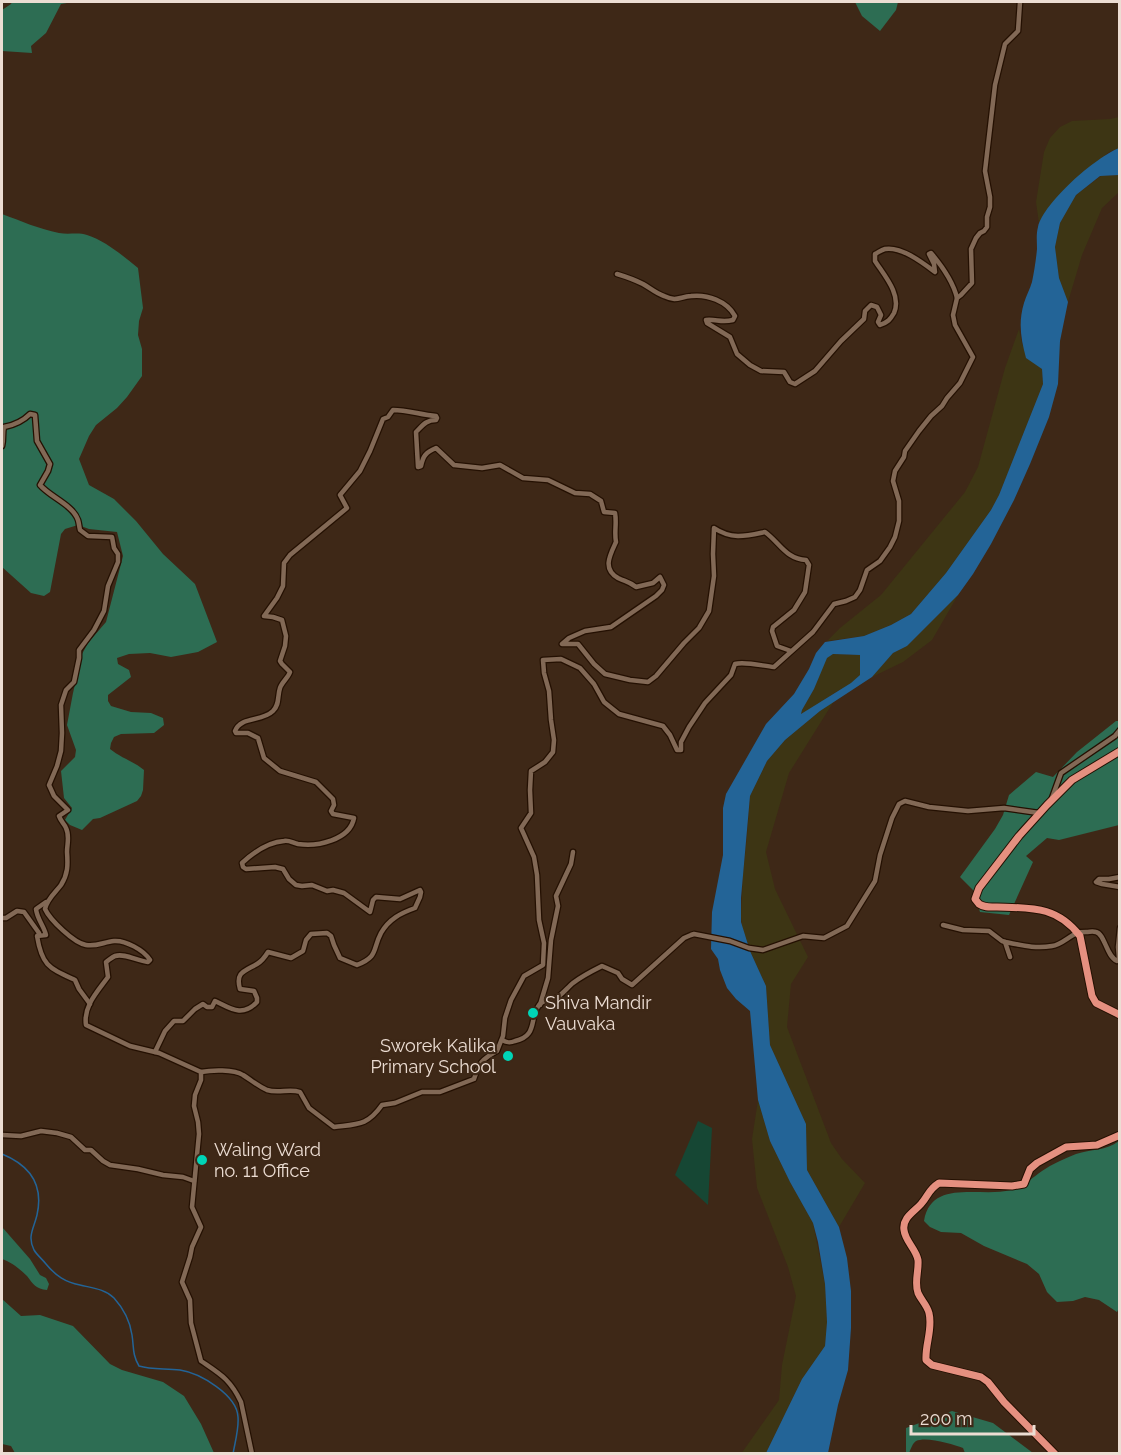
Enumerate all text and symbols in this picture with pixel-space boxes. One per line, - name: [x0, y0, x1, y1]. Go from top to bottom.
- place label: Shiva Mandir Vauvaka: [545, 992, 652, 1034]
- marker: Shiva Mandir Vauvaka: [526, 1006, 540, 1020]
- place label: Sworek Kalika Primary School: [370, 1035, 496, 1077]
- marker: Sworek Kalika Primary School: [501, 1049, 515, 1063]
- place label: Waling Ward no. 11 Office: [214, 1139, 321, 1181]
- marker: Waling Ward no. 11 Office: [195, 1153, 209, 1167]
- scale bar: [911, 1398, 1034, 1436]
- text: 200 m: [920, 1408, 973, 1429]

